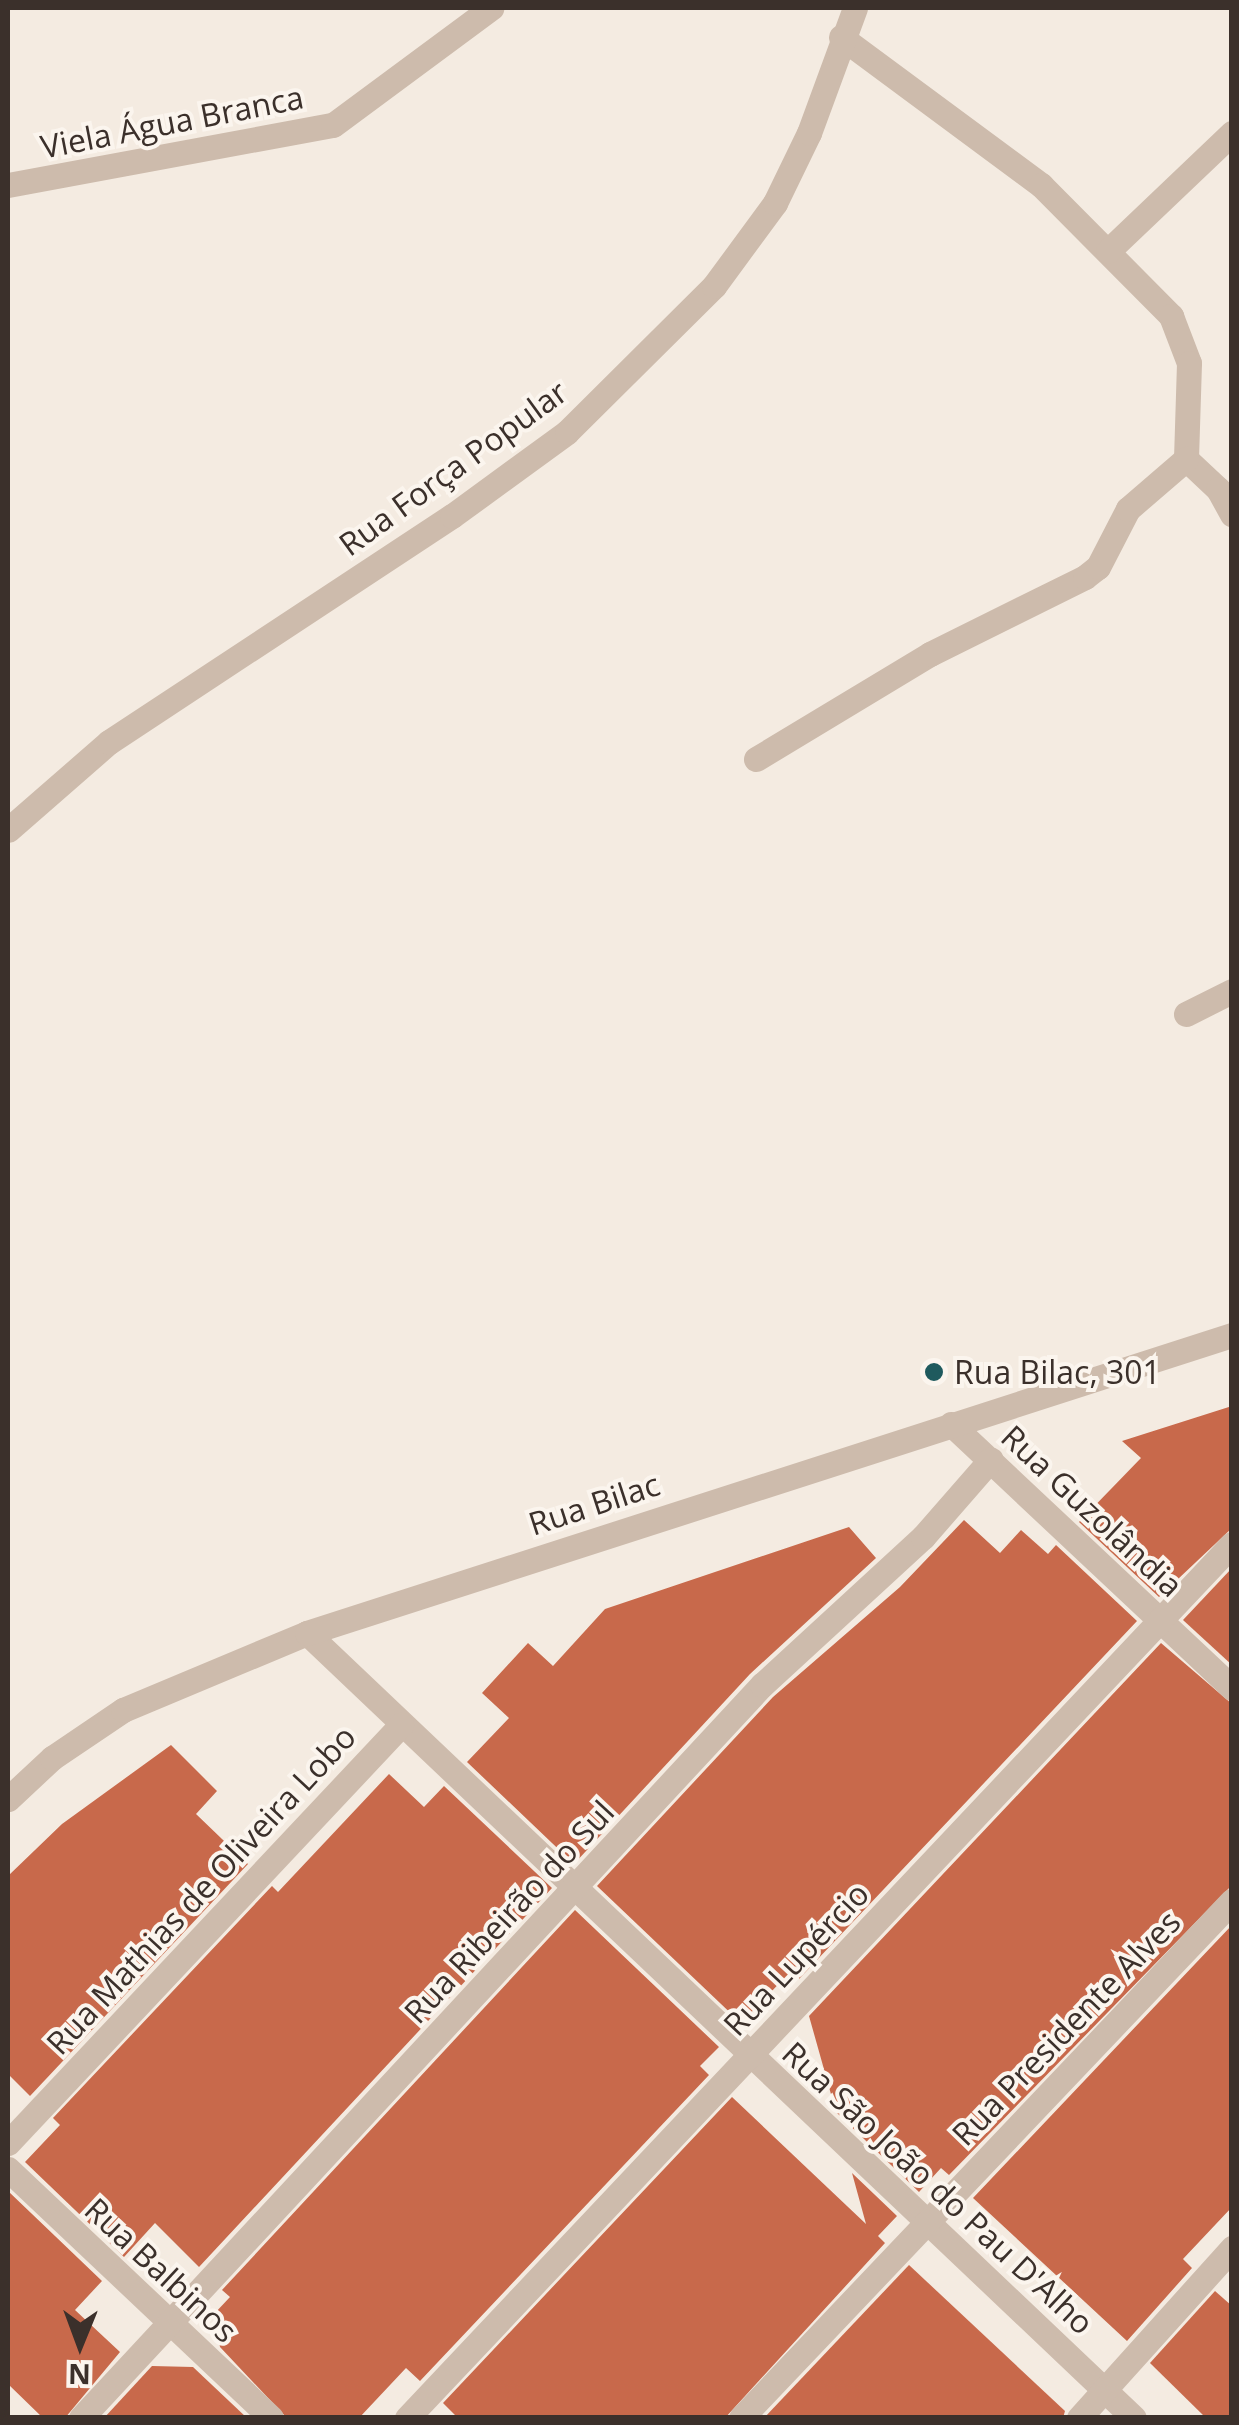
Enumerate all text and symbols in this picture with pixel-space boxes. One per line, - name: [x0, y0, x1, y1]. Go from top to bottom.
- street label: Viela Água Branca: [37, 78, 307, 166]
- street label: Rua Força Popular: [332, 372, 574, 564]
- place label: Rua Bilac, 301: [954, 1353, 1161, 1391]
- marker: Rua Bilac, 301: [923, 1361, 945, 1383]
- street label: Rua Guzolândia: [994, 1417, 1190, 1605]
- street label: Rua Bilac: [524, 1465, 664, 1543]
- street label: Rua Mathias de Oliveira Lobo: [38, 1718, 364, 2062]
- street label: Rua Ribeirão do Sul: [396, 1793, 622, 2031]
- street label: Rua Lupércio: [715, 1875, 877, 2043]
- street label: Rua Presidente Alves: [944, 1903, 1188, 2153]
- street label: Rua São João do Pau D'Alho: [775, 2034, 1101, 2342]
- street label: Rua Balbinos: [77, 2190, 245, 2350]
- north arrow: [30, 2295, 130, 2395]
- text: N: [68, 2356, 91, 2394]

